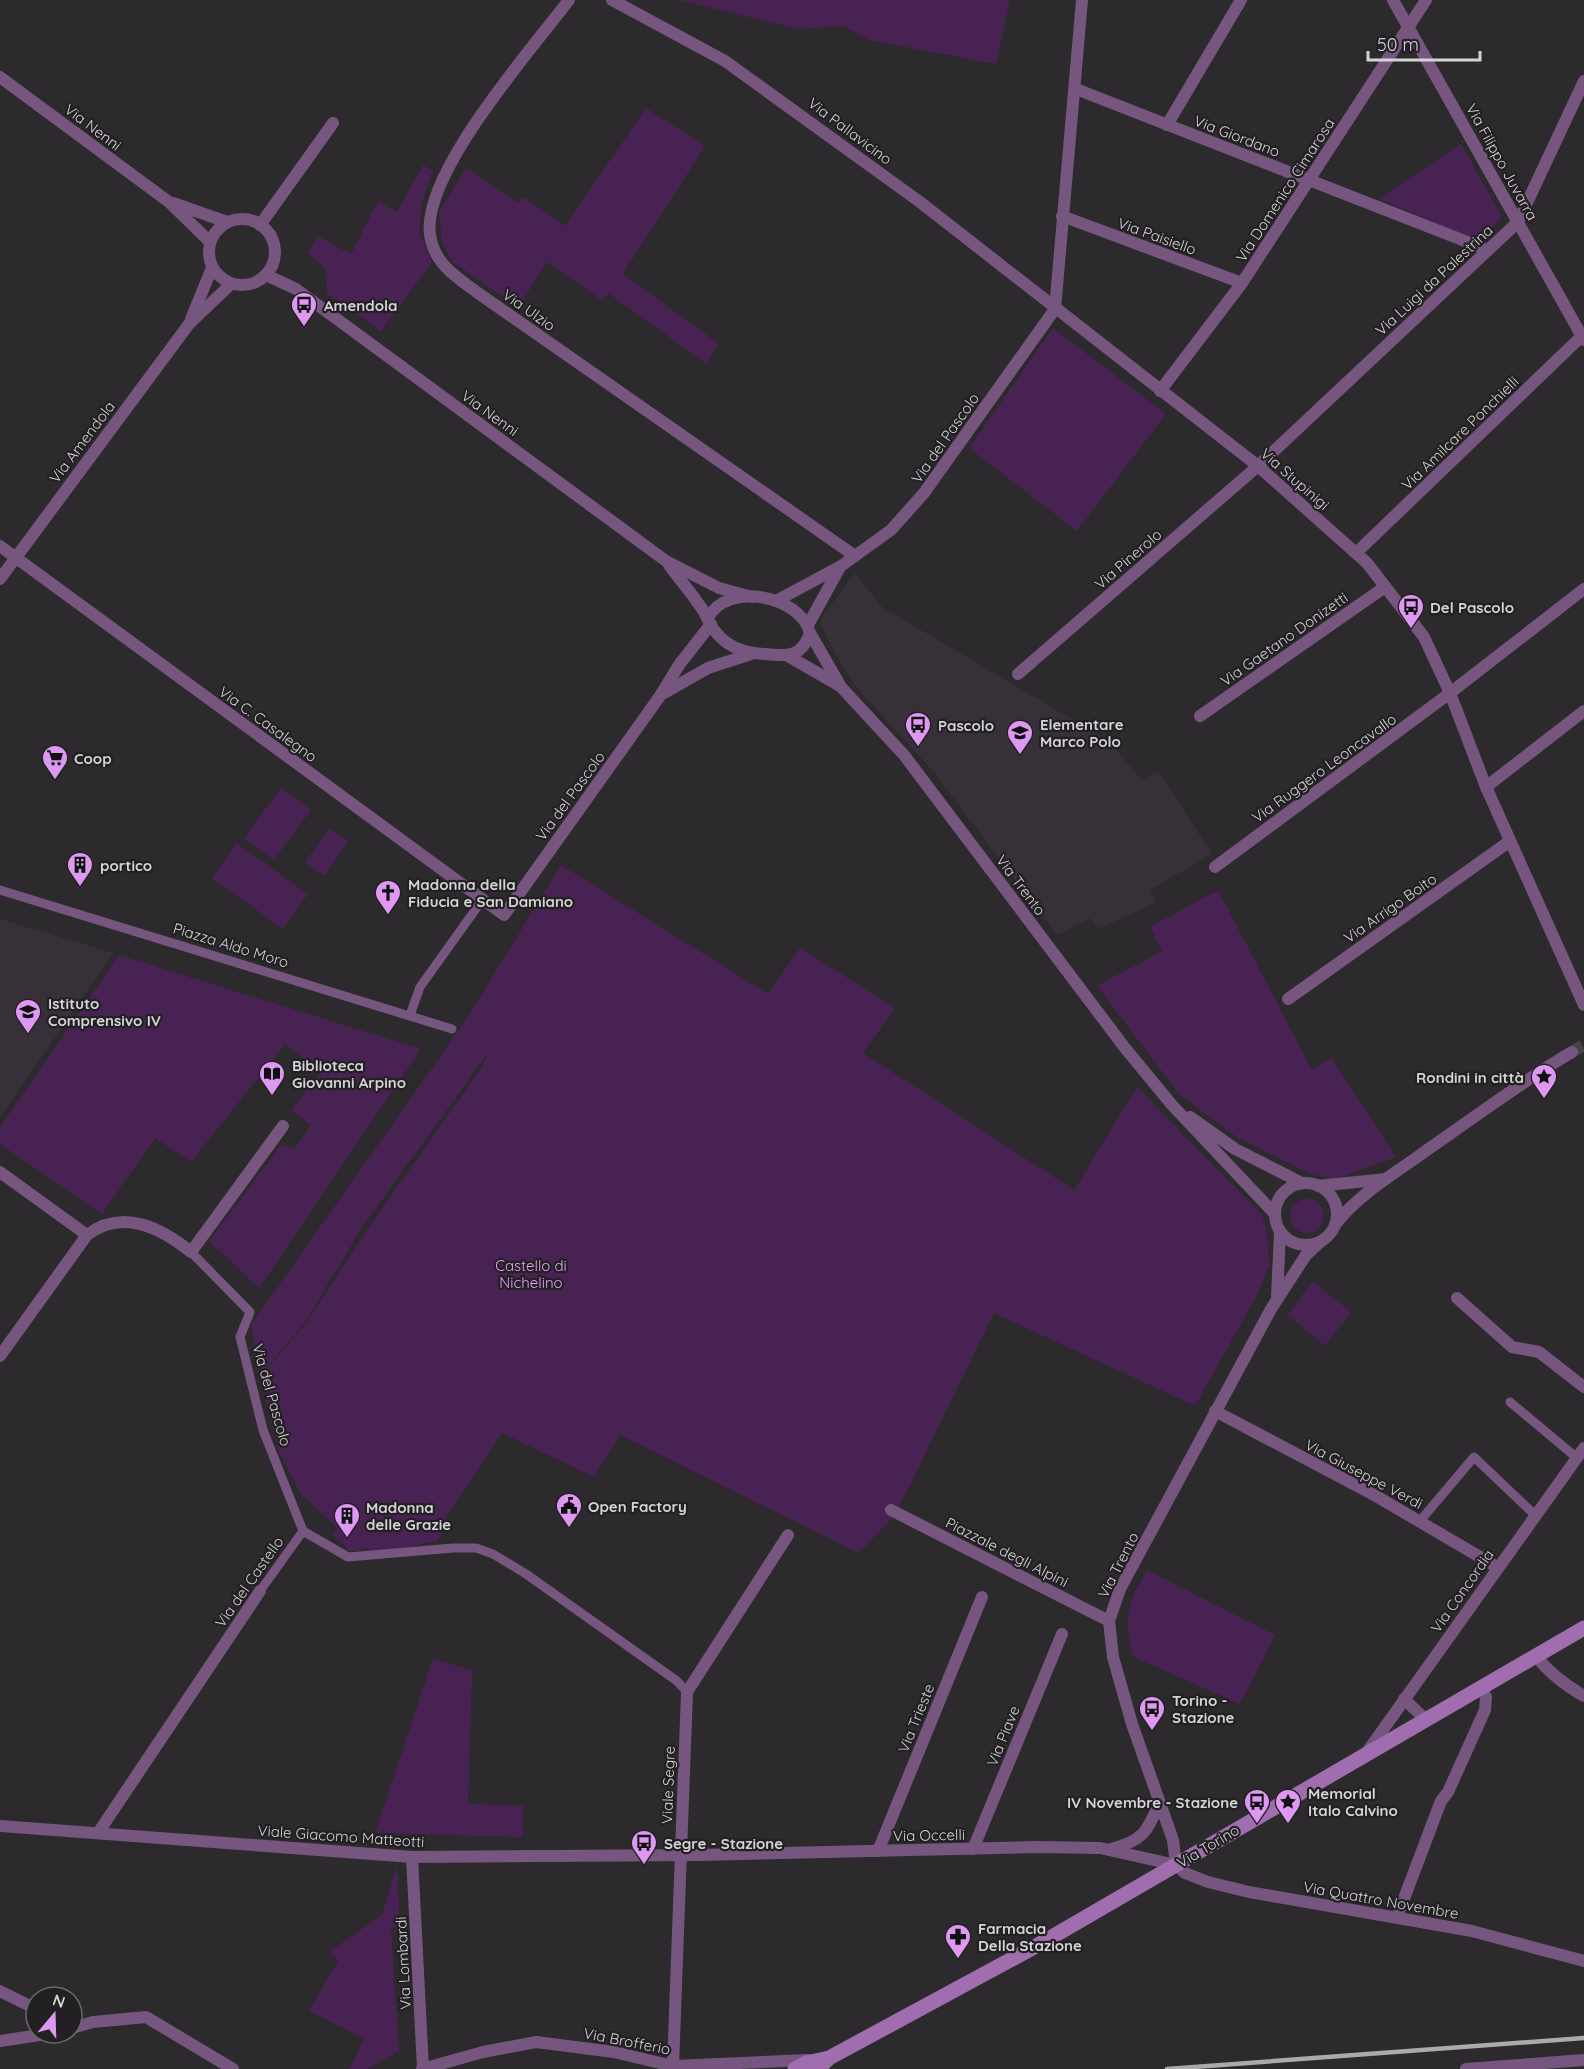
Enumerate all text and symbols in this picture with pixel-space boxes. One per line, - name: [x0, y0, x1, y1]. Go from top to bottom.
- scale bar: [1368, 24, 1480, 62]
- text: 50 m: [1377, 33, 1419, 56]
- street label: Via Pallavicino: [804, 93, 896, 169]
- street label: Via Nenni: [61, 99, 125, 155]
- street label: Via Filippo Juvarra: [1462, 100, 1542, 224]
- street label: Via Giordano: [1191, 111, 1283, 161]
- street label: Via Domenico Cimarosa: [1231, 114, 1339, 266]
- street label: Via Paisiello: [1115, 213, 1199, 259]
- street label: Via Luigi da Palestrina: [1371, 221, 1497, 339]
- street label: Via Ulzio: [499, 285, 559, 335]
- bus stop icon: Amendola: [289, 290, 319, 328]
- place label: Amendola: [324, 296, 397, 315]
- street label: Via Amilcare Ponchielli: [1397, 372, 1523, 494]
- street label: Via Nenni: [458, 386, 522, 440]
- street label: Via del Pascolo: [907, 389, 983, 487]
- street label: Via Amendola: [45, 397, 119, 487]
- street label: Via Stupinigi: [1257, 444, 1333, 514]
- street label: Via Pinerolo: [1091, 525, 1165, 593]
- street label: Via Gaetano Donizetti: [1217, 588, 1351, 690]
- bus stop icon: Del Pascolo: [1396, 592, 1426, 630]
- place label: Del Pascolo: [1430, 598, 1514, 617]
- street label: Via C. Casalegno: [215, 682, 321, 766]
- street label: Via Ruggero Leoncavallo: [1248, 709, 1400, 827]
- bus stop icon: Pascolo: [903, 710, 933, 748]
- place label: Elementare Marco Polo: [1040, 715, 1124, 751]
- place label: Pascolo: [938, 716, 994, 735]
- school or university icon: Elementare Marco Polo: [1005, 718, 1035, 756]
- supermarket icon: Coop: [40, 743, 70, 781]
- street label: Via del Pascolo: [531, 748, 609, 844]
- place label: Coop: [74, 749, 112, 768]
- building icon: portico: [65, 850, 95, 888]
- street label: Via Trento: [992, 851, 1050, 919]
- place label: portico: [100, 856, 152, 875]
- street label: Via Arrigo Boito: [1340, 869, 1440, 947]
- place label: Madonna della Fiducia e San Damiano: [408, 875, 573, 911]
- church icon: Madonna della Fiducia e San Damiano: [373, 878, 403, 916]
- street label: Piazza Aldo Moro: [171, 918, 291, 972]
- place label: Istituto Comprensivo IV: [48, 994, 161, 1030]
- school or university icon: Istituto Comprensivo IV: [13, 997, 43, 1035]
- place label: Biblioteca Giovanni Arpino: [292, 1056, 406, 1092]
- library icon: Biblioteca Giovanni Arpino: [257, 1059, 287, 1097]
- place icon: Rondini in città: [1529, 1062, 1559, 1100]
- place label: Rondini in città: [1416, 1068, 1524, 1087]
- park label: Castello di Nichelino: [495, 1256, 567, 1292]
- street label: Via del Pascolo: [248, 1342, 296, 1448]
- street label: Via Giuseppe Verdi: [1302, 1435, 1426, 1513]
- public building icon: Open Factory: [554, 1491, 584, 1529]
- place label: Open Factory: [588, 1497, 687, 1516]
- place label: Madonna delle Grazie: [366, 1498, 451, 1534]
- building icon: Madonna delle Grazie: [332, 1501, 362, 1539]
- street label: Piazzale degli Alpini: [942, 1513, 1072, 1591]
- street label: Via Trento: [1093, 1529, 1143, 1601]
- street label: Via del Castello: [211, 1533, 287, 1631]
- street label: Via Concordia: [1426, 1546, 1498, 1636]
- street label: Via Trieste: [894, 1681, 938, 1755]
- place label: Torino - Stazione: [1172, 1691, 1235, 1727]
- bus stop icon: Torino - Stazione: [1137, 1694, 1167, 1732]
- street label: Via Piave: [982, 1703, 1024, 1769]
- street label: Viale Segre: [657, 1746, 679, 1824]
- place label: Memorial Italo Calvino: [1308, 1784, 1398, 1820]
- bus stop icon: IV Novembre - Stazione: [1242, 1787, 1272, 1825]
- place icon: Memorial Italo Calvino: [1273, 1787, 1303, 1825]
- place label: IV Novembre - Stazione: [1067, 1793, 1238, 1812]
- street label: Via Torino: [1173, 1820, 1243, 1872]
- street label: Viale Giacomo Matteotti: [257, 1821, 425, 1851]
- street label: Via Occelli: [893, 1825, 965, 1845]
- bus stop icon: Segre - Stazione: [629, 1828, 659, 1866]
- place label: Segre - Stazione: [664, 1834, 783, 1853]
- street label: Via Quattro Novembre: [1302, 1877, 1460, 1923]
- street label: Via Lombardi: [391, 1916, 415, 2010]
- place label: Farmacia Della Stazione: [978, 1919, 1082, 1955]
- pharmacy icon: Farmacia Della Stazione: [943, 1922, 973, 1960]
- north arrow: [24, 1985, 84, 2045]
- text: N: [50, 1989, 68, 2012]
- street label: Via Brofferio: [582, 2023, 672, 2059]

